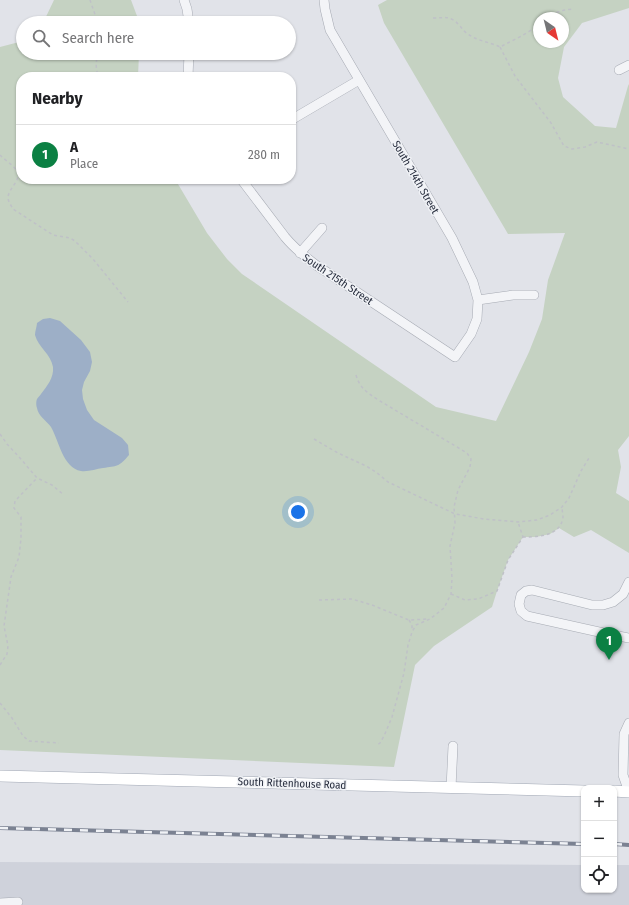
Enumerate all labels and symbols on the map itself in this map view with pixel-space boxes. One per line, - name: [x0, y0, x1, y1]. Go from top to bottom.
- north arrow: [533, 12, 569, 48]
- street label: South 214th Street: [389, 138, 442, 216]
- street label: South 215th Street: [300, 251, 376, 308]
- your location: [288, 502, 308, 522]
- pin: 1: [596, 627, 622, 660]
- street label: South Rittenhouse Road: [237, 775, 347, 792]

